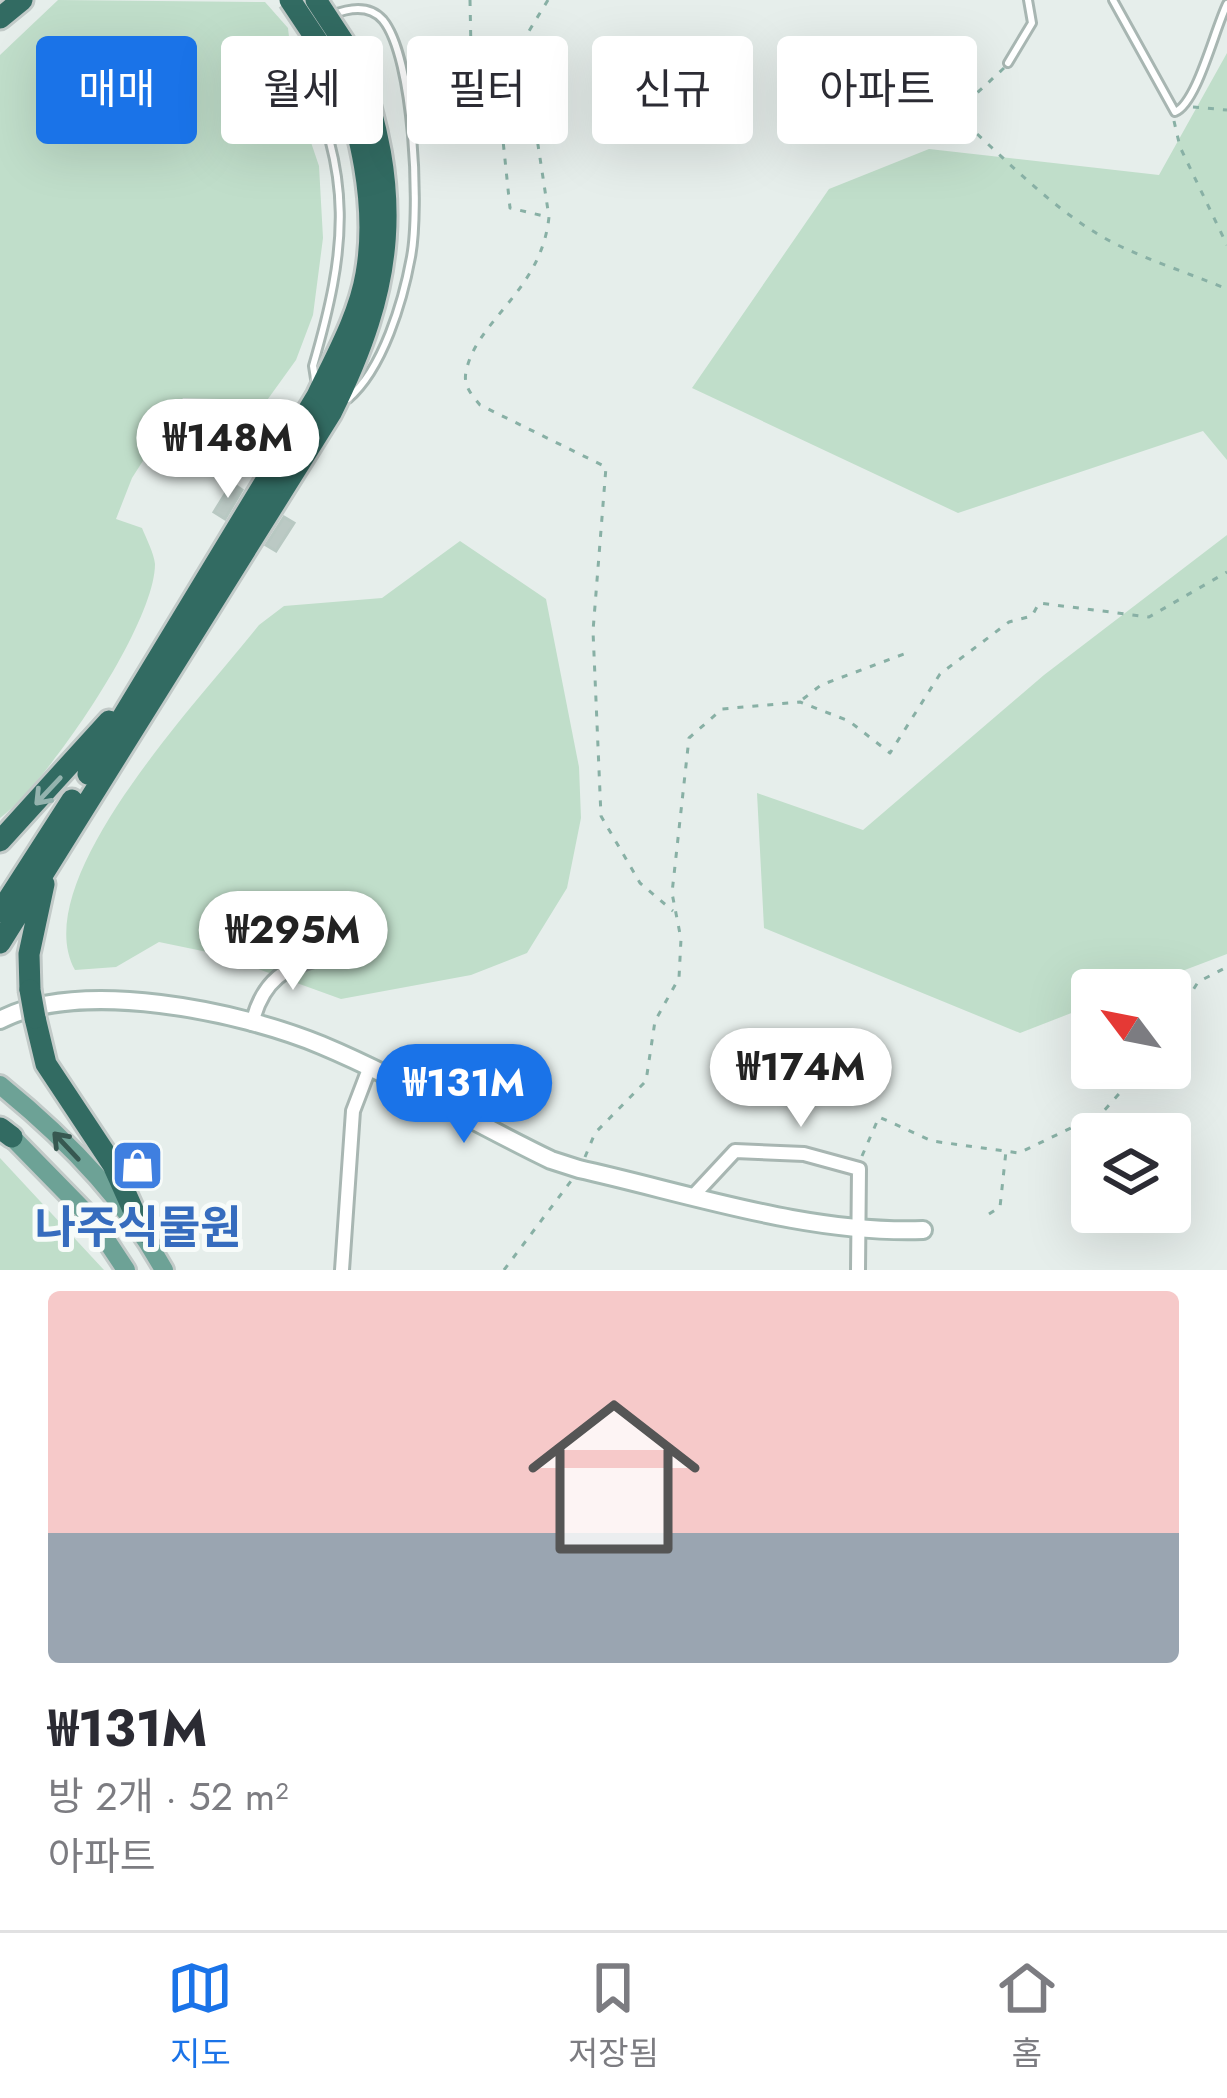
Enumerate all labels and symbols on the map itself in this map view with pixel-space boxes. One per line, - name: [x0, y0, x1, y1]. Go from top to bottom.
- pin: ₩148M: [144, 399, 312, 501]
- one-way arrow: [34, 775, 62, 805]
- pin: ₩295M: [209, 891, 377, 993]
- north arrow: [1071, 969, 1191, 1089]
- pin: ₩174M: [717, 1028, 885, 1130]
- pin: ₩131M: [380, 1044, 548, 1146]
- one-way arrow: [52, 1131, 80, 1161]
- shop icon: 나주식물원: [110, 1138, 166, 1194]
- place label: 나주식물원: [34, 1195, 242, 1260]

